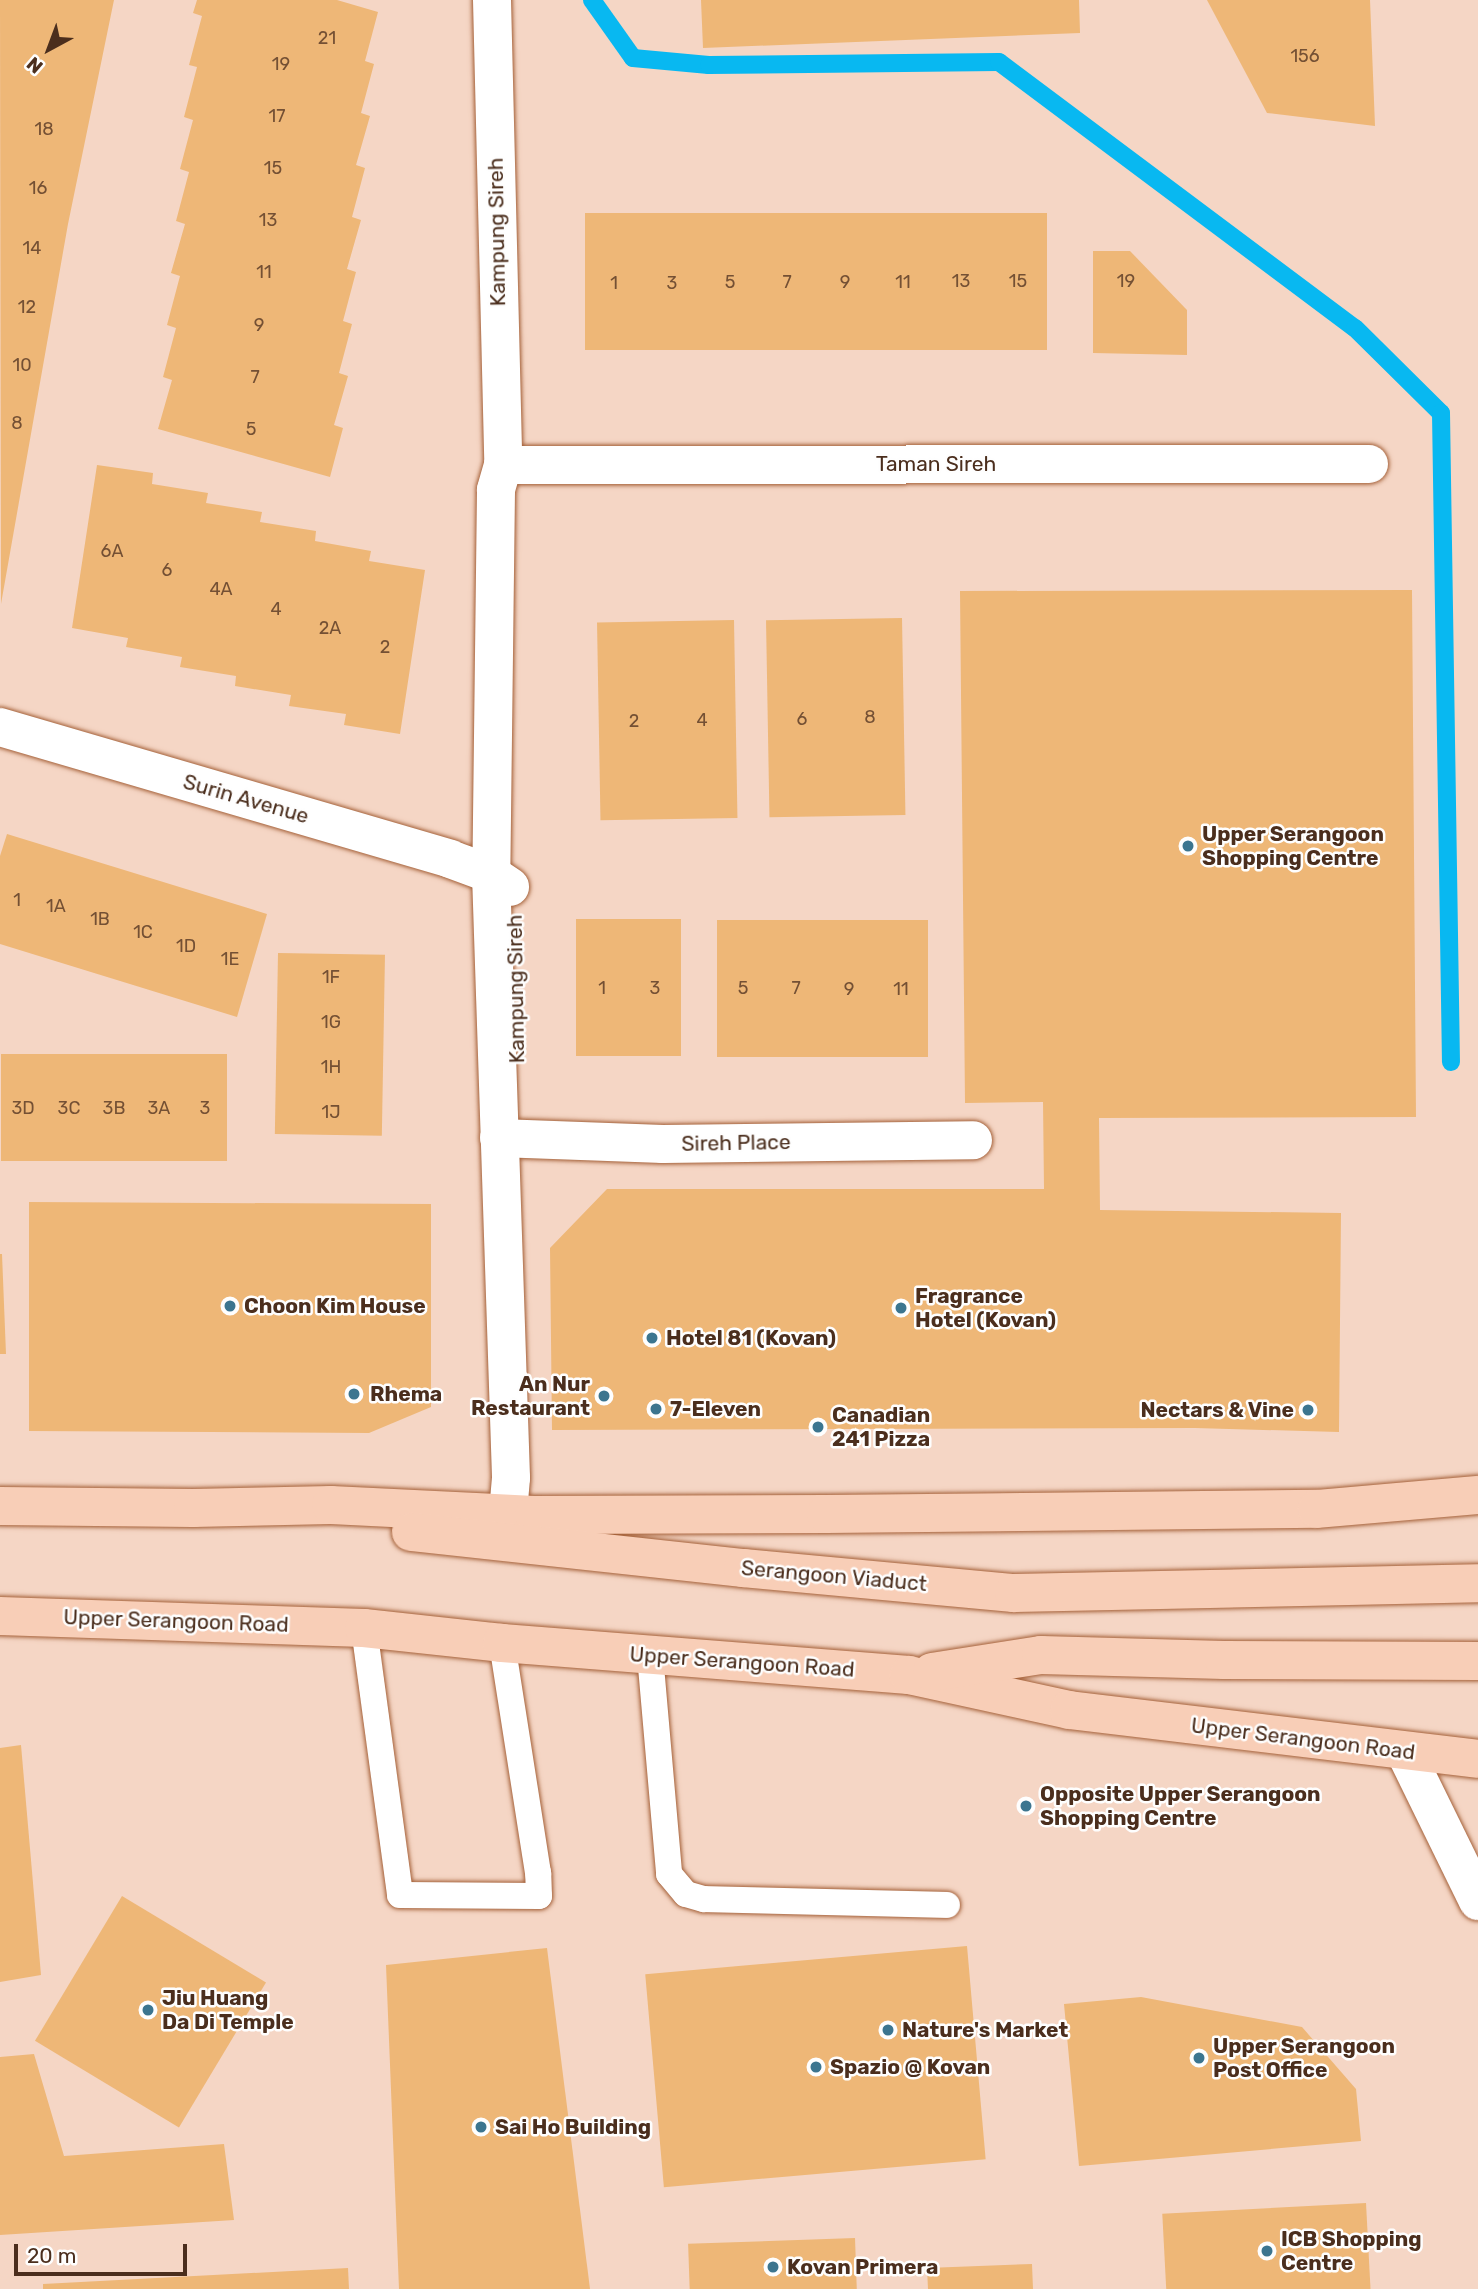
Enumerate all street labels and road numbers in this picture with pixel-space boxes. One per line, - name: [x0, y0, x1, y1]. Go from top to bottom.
- street label: Kampung Sireh: [483, 157, 511, 307]
- street label: Taman Sireh: [876, 451, 996, 477]
- street label: Surin Avenue: [180, 769, 312, 829]
- street label: Kampung Sireh: [502, 914, 530, 1064]
- street label: Sireh Place: [681, 1129, 791, 1157]
- street label: Serangoon Viaduct: [740, 1555, 928, 1597]
- street label: Upper Serangoon Road: [63, 1604, 289, 1638]
- street label: Upper Serangoon Road: [628, 1642, 856, 1682]
- street label: Upper Serangoon Road: [1189, 1713, 1417, 1765]

